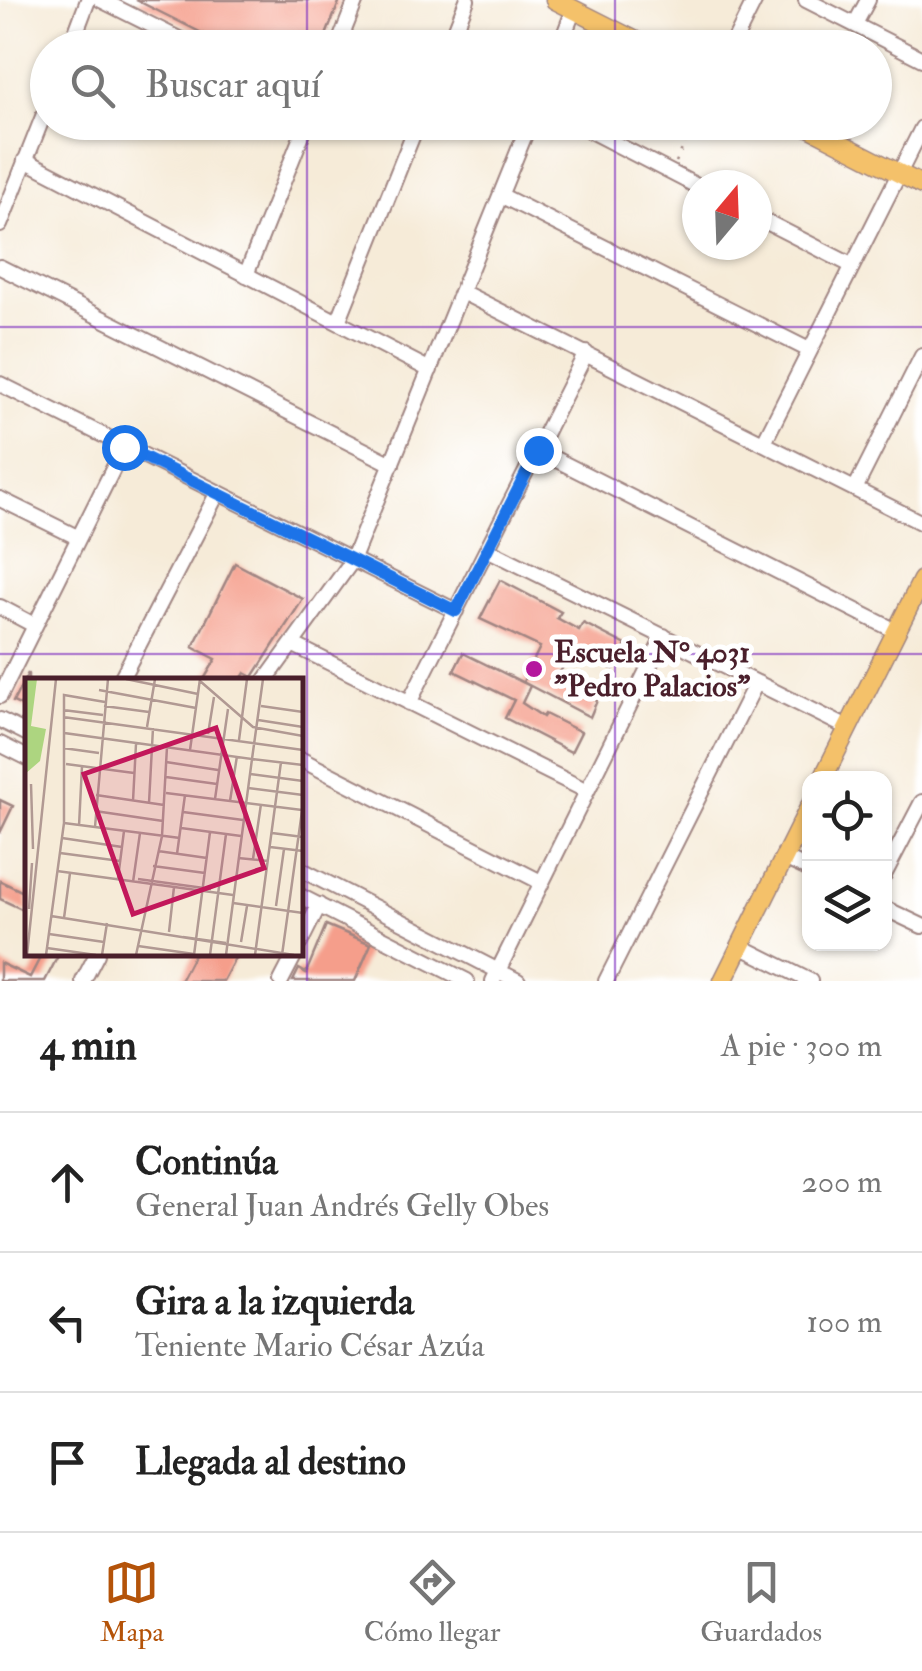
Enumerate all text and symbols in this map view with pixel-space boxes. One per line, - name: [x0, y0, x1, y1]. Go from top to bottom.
- search box: [30, 30, 892, 140]
- icon: search: [65, 58, 120, 113]
- text: Buscar aquí: [145, 61, 321, 109]
- north arrow: [682, 170, 772, 260]
- route start: [102, 425, 148, 471]
- route end: [516, 428, 562, 474]
- place label: Escuela N° 4031 "Pedro Palacios": [554, 634, 751, 705]
- marker: Escuela N° 4031 "Pedro Palacios": [523, 658, 545, 680]
- inset map: [25, 678, 302, 956]
- map controls: [802, 771, 892, 951]
- button: locate: [802, 771, 892, 861]
- button: layers: [802, 861, 892, 951]
- text: 4 min: [40, 1020, 137, 1072]
- text: A pie · 300 m: [721, 1026, 882, 1066]
- text: Continúa: [135, 1138, 278, 1186]
- icon: ahead: [40, 1155, 95, 1210]
- text: 200 m: [801, 1162, 882, 1202]
- text: General Juan Andrés Gelly Obes: [135, 1186, 549, 1226]
- text: Gira a la izquierda: [135, 1278, 414, 1326]
- icon: left: [40, 1295, 95, 1350]
- text: 100 m: [806, 1302, 882, 1342]
- text: Teniente Mario César Azúa: [135, 1326, 485, 1366]
- icon: arrive: [40, 1435, 95, 1490]
- text: Llegada al destino: [135, 1438, 406, 1486]
- tab: Mapa: [100, 1555, 164, 1650]
- tab: Cómo llegar: [364, 1555, 500, 1650]
- tab: Guardados: [700, 1555, 822, 1650]

